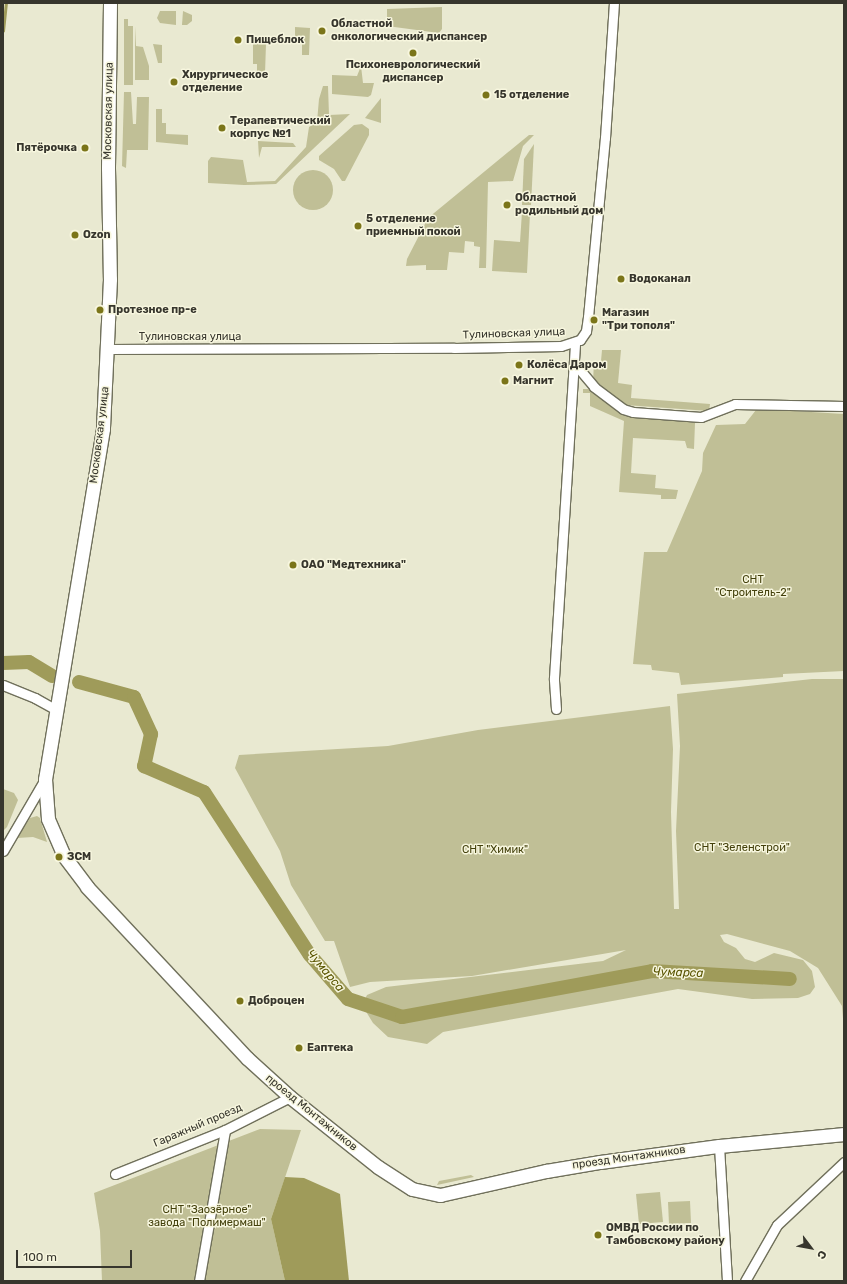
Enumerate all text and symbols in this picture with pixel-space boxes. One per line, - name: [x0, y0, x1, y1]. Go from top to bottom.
- place label: Областной онкологический диспансер: [331, 18, 487, 44]
- marker: Областной онкологический диспансер: [316, 25, 328, 37]
- place label: Пищеблок: [246, 33, 304, 47]
- marker: Пищеблок: [233, 35, 243, 45]
- marker: Психоневрологический диспансер: [408, 48, 418, 58]
- place label: Психоневрологический диспансер: [346, 59, 480, 85]
- street label: Московская улица: [102, 62, 116, 160]
- place label: Хирургическое отделение: [182, 69, 268, 95]
- marker: Хирургическое отделение: [169, 77, 179, 87]
- place label: 15 отделение: [494, 88, 569, 102]
- marker: 15 отделение: [481, 90, 491, 100]
- place label: Терапевтический корпус №1: [230, 115, 330, 141]
- marker: Терапевтический корпус №1: [217, 123, 227, 133]
- place label: Пятёрочка: [16, 141, 77, 155]
- marker: Пятёрочка: [80, 143, 90, 153]
- place label: Областной родильный дом: [515, 192, 603, 218]
- marker: Областной родильный дом: [502, 200, 512, 210]
- place label: 5 отделение приемный покой: [366, 213, 461, 239]
- marker: 5 отделение приемный покой: [353, 221, 363, 231]
- place label: Ozon: [83, 228, 111, 242]
- marker: Ozon: [70, 230, 80, 240]
- place label: Водоканал: [629, 272, 691, 286]
- marker: Водоканал: [616, 274, 626, 284]
- place label: Протезное пр-е: [108, 303, 197, 317]
- marker: Протезное пр-е: [95, 305, 105, 315]
- place label: Магазин "Три тополя": [602, 307, 675, 333]
- marker: Магазин "Три тополя": [589, 315, 599, 325]
- street label: Тулиновская улица: [462, 326, 566, 342]
- street label: Тулиновская улица: [139, 330, 241, 344]
- place label: Колёса Даром: [527, 358, 606, 372]
- marker: Колёса Даром: [514, 360, 524, 370]
- place label: Магнит: [513, 374, 554, 388]
- marker: Магнит: [500, 376, 510, 386]
- street label: Московская улица: [88, 386, 112, 484]
- place label: ОАО "Медтехника": [301, 558, 406, 572]
- marker: ОАО "Медтехника": [288, 560, 298, 570]
- park label: СНТ "Строитель-2": [715, 574, 791, 600]
- park label: СНТ "Зеленстрой": [694, 841, 790, 855]
- park label: СНТ "Химик": [462, 843, 528, 857]
- place label: ЗСМ: [67, 850, 91, 864]
- marker: ЗСМ: [54, 852, 64, 862]
- water label: Чумарса: [303, 947, 347, 995]
- water label: Чумарса: [652, 965, 704, 981]
- place label: Доброцен: [248, 994, 304, 1008]
- marker: Доброцен: [235, 996, 245, 1006]
- place label: Еаптека: [307, 1041, 353, 1055]
- marker: Еаптека: [294, 1043, 304, 1053]
- street label: проезд Монтажников: [262, 1072, 360, 1154]
- street label: Гаражный проезд: [152, 1101, 244, 1151]
- street label: проезд Монтажников: [572, 1144, 686, 1172]
- park label: СНТ "Заозёрное" завода "Полимермаш": [148, 1204, 266, 1230]
- place label: ОМВД России по Тамбовскому району: [606, 1222, 725, 1248]
- north arrow: [791, 1228, 831, 1268]
- marker: ОМВД России по Тамбовскому району: [593, 1230, 603, 1240]
- scale bar: [18, 1242, 134, 1268]
- text: С: [814, 1248, 829, 1261]
- text: 100 m: [23, 1250, 57, 1264]

